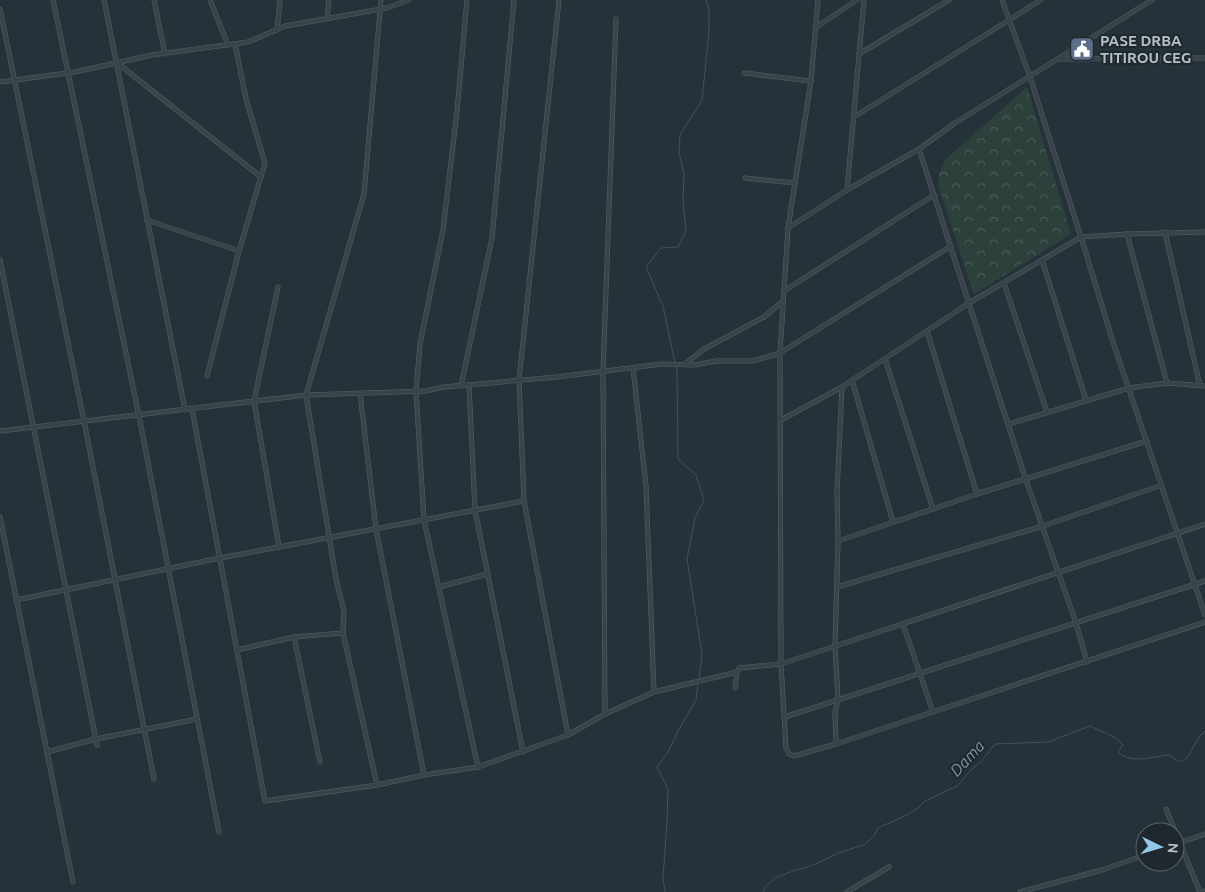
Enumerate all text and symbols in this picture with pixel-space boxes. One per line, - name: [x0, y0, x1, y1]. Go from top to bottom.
- place label: PASE DRBA TITIROU CEG: [1100, 32, 1191, 66]
- public building icon: PASE DRBA TITIROU CEG: [1069, 36, 1095, 62]
- water label: Dama: [946, 736, 988, 779]
- north arrow: [1135, 822, 1185, 872]
- text: N: [1165, 842, 1181, 854]

